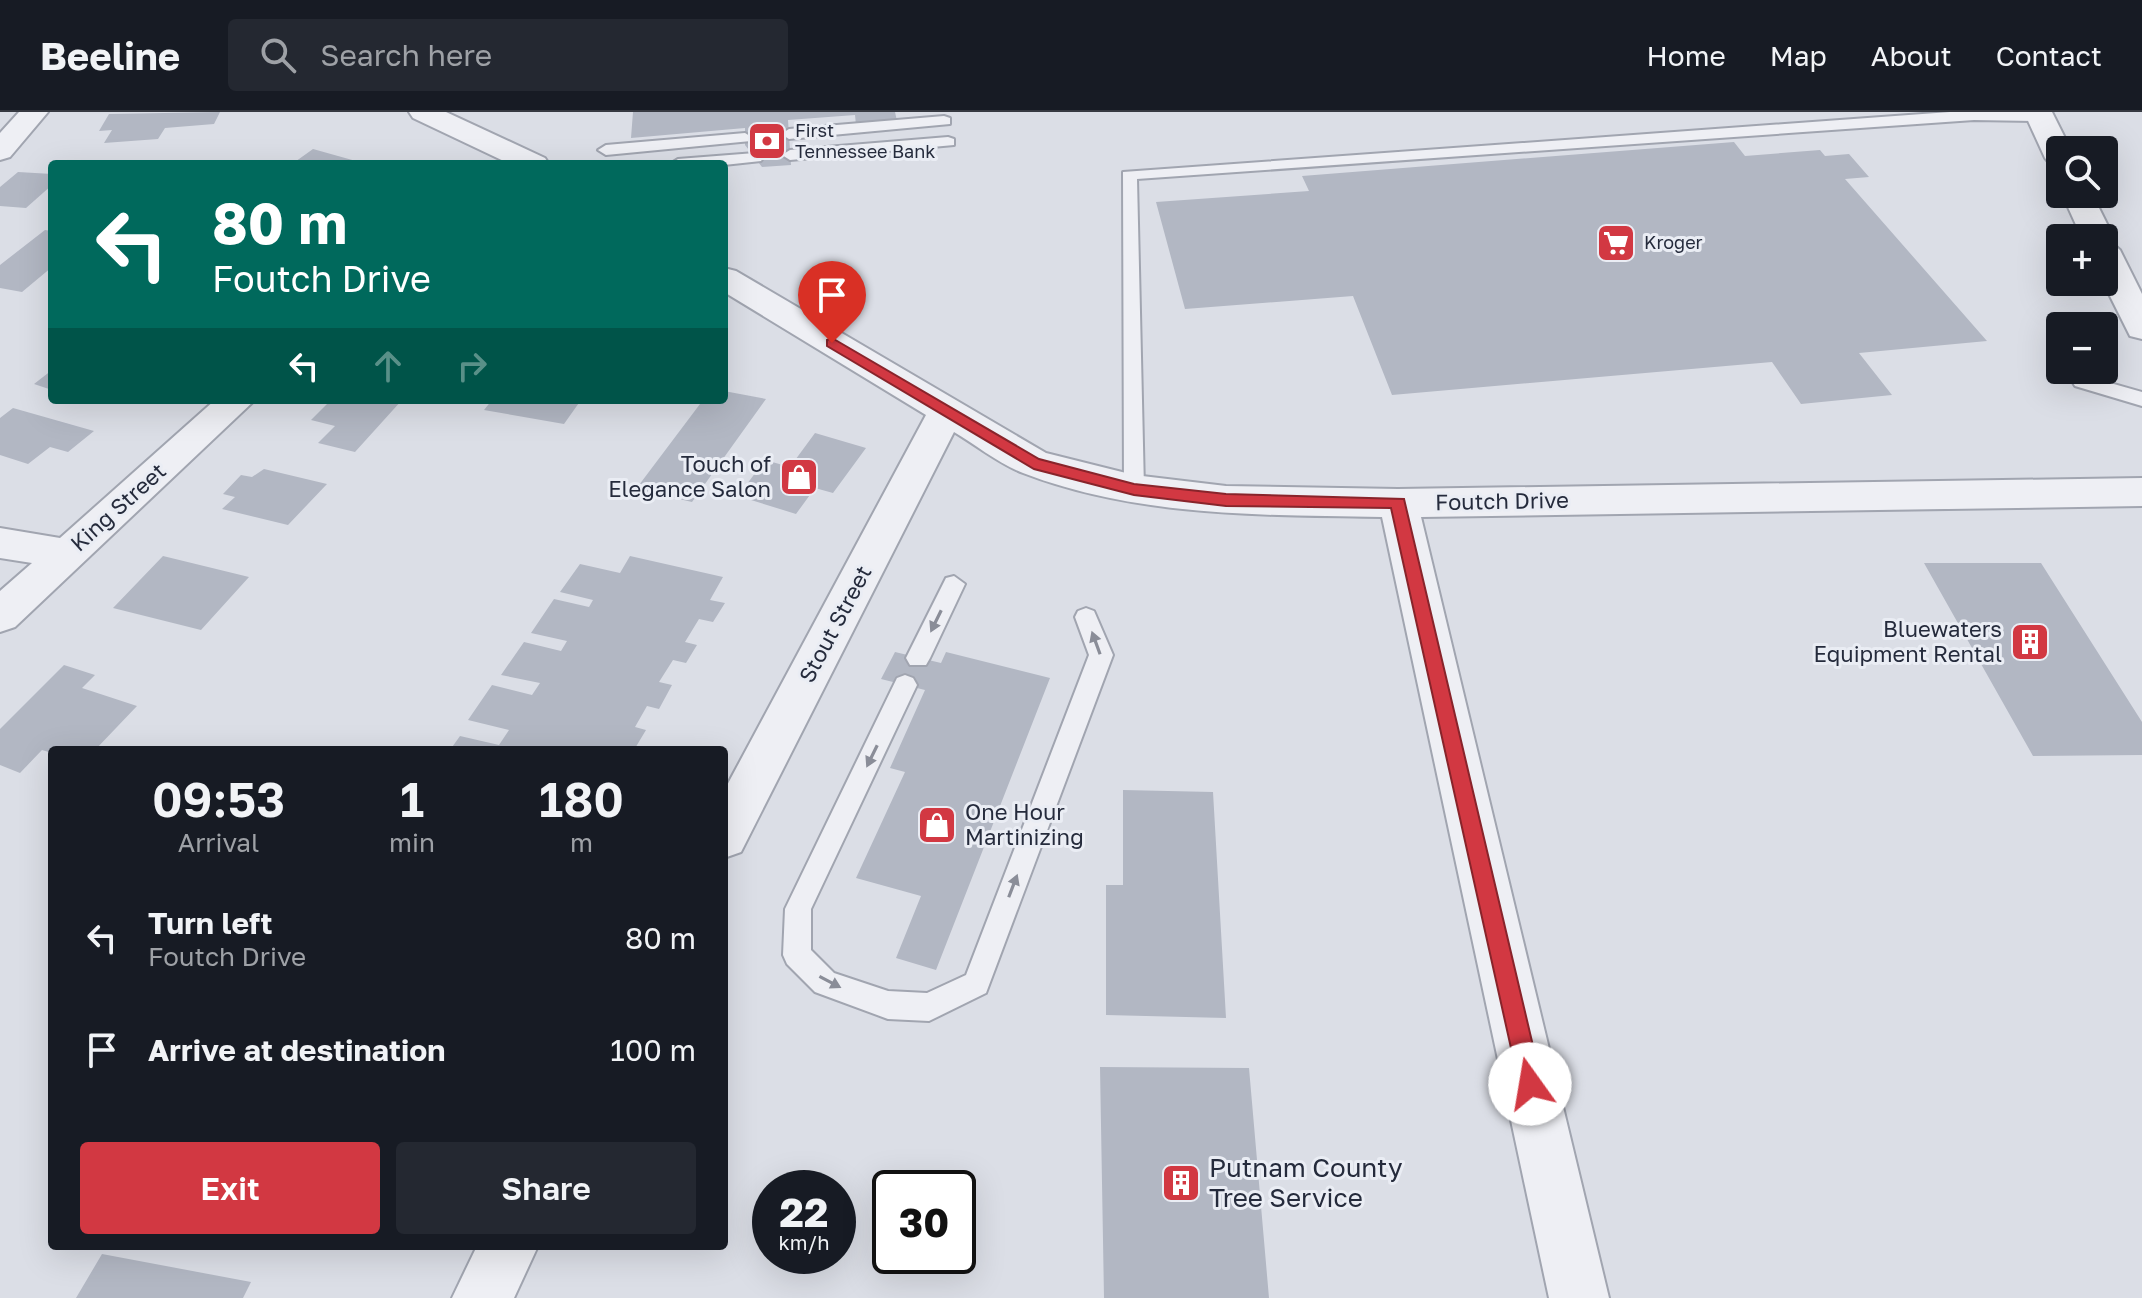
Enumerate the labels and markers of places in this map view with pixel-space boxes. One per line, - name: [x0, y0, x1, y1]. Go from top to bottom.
- place label: First Tennessee Bank: [795, 119, 936, 162]
- bank icon: First Tennessee Bank: [746, 120, 788, 162]
- supermarket icon: Kroger: [1595, 222, 1637, 264]
- place label: Kroger: [1644, 231, 1703, 253]
- pin: [798, 261, 866, 343]
- place label: Touch of Elegance Salon: [608, 450, 771, 502]
- shop icon: Touch of Elegance Salon: [778, 456, 820, 498]
- place label: Bluewaters Equipment Rental: [1814, 615, 2002, 667]
- building icon: Bluewaters Equipment Rental: [2009, 621, 2051, 663]
- place label: One Hour Martinizing: [965, 798, 1084, 850]
- shop icon: One Hour Martinizing: [916, 804, 958, 846]
- place label: Putnam County Tree Service: [1209, 1152, 1403, 1213]
- building icon: Putnam County Tree Service: [1160, 1162, 1202, 1204]

